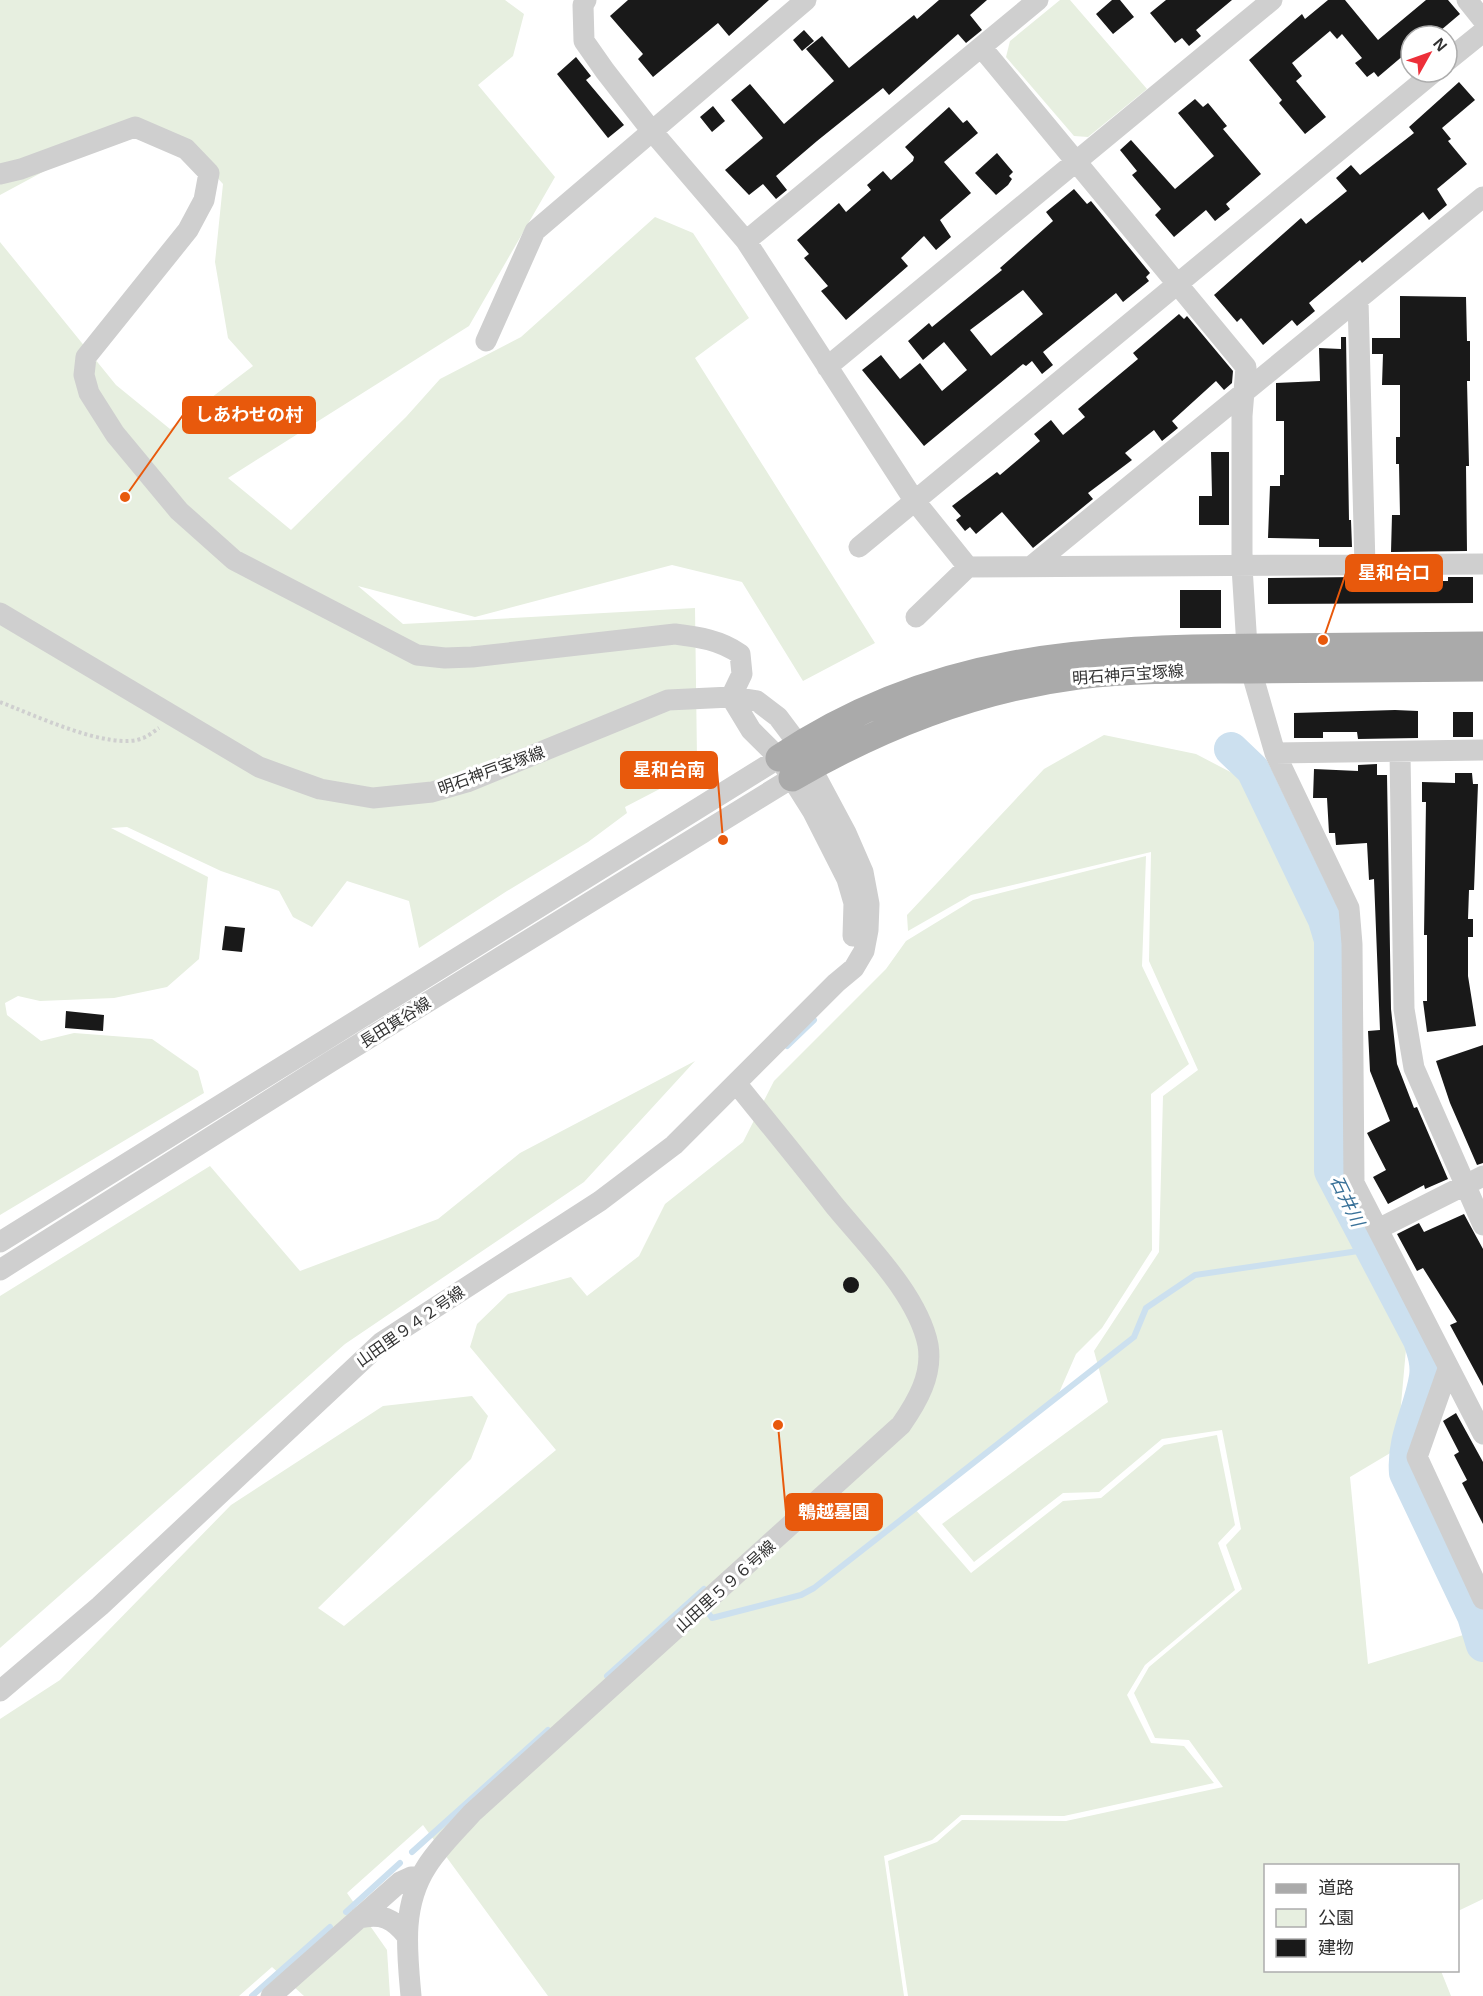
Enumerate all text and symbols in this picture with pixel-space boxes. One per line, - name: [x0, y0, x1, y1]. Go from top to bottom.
- north arrow: [1399, 24, 1459, 84]
- text: N: [1430, 35, 1450, 55]
- callout: しあわせの村: [183, 397, 315, 433]
- text: しあわせの村: [195, 405, 303, 425]
- callout: 星和台口: [1346, 555, 1442, 591]
- text: 星和台口: [1358, 563, 1430, 583]
- street label: 明石神戸宝塚線: [1072, 662, 1184, 687]
- street label: 明石神戸宝塚線: [436, 743, 547, 798]
- callout: 星和台南: [621, 752, 717, 788]
- text: 星和台南: [633, 760, 705, 780]
- street label: 長田箕谷線: [357, 994, 434, 1051]
- water label: 石井川: [1326, 1172, 1369, 1231]
- street label: 山田里９４２号線: [353, 1283, 468, 1370]
- callout: 鵯越墓園: [786, 1494, 882, 1530]
- text: 鵯越墓園: [798, 1502, 870, 1522]
- street label: 山田里５９６号線: [672, 1537, 779, 1636]
- legend: [1264, 1864, 1459, 1972]
- text: 道路: [1318, 1878, 1354, 1898]
- text: 公園: [1318, 1908, 1354, 1928]
- text: 建物: [1318, 1938, 1354, 1958]

